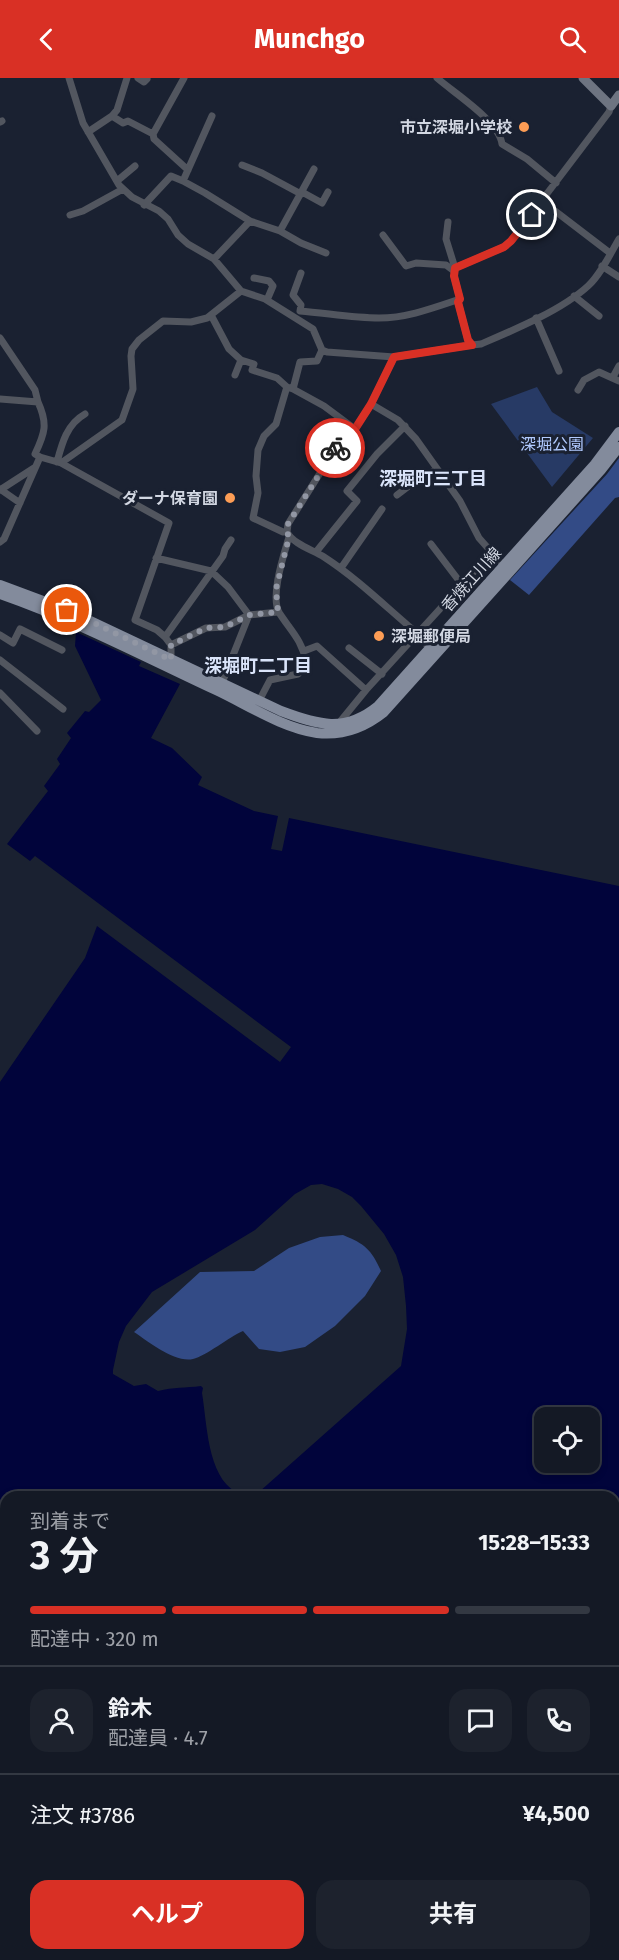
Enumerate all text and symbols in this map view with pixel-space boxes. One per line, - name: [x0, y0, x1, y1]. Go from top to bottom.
- icon: back: [30, 23, 63, 56]
- text: Munchgo: [254, 23, 365, 55]
- icon: search: [556, 23, 589, 56]
- place label: 市立深堀小学校: [400, 118, 512, 137]
- marker: 市立深堀小学校: [517, 120, 531, 134]
- pin: [506, 189, 557, 240]
- icon: home: [515, 198, 548, 231]
- courier: [305, 418, 365, 478]
- icon: bike: [319, 432, 352, 465]
- park label: 深堀公園: [520, 435, 584, 454]
- district label: 深堀町三丁目: [379, 468, 487, 490]
- place label: ダーナ保育園: [122, 489, 218, 508]
- marker: ダーナ保育園: [223, 491, 237, 505]
- street label: 香焼江川線: [438, 543, 505, 615]
- pin: [41, 584, 92, 635]
- icon: bag: [50, 593, 83, 626]
- place label: 深堀郵便局: [391, 627, 471, 646]
- marker: 深堀郵便局: [372, 629, 386, 643]
- district label: 深堀町二丁目: [204, 655, 312, 677]
- map controls: [534, 1407, 600, 1473]
- button: locate: [534, 1407, 600, 1473]
- text: 到着まで: [30, 1509, 110, 1533]
- text: 15:28–15:33: [478, 1529, 590, 1556]
- text: 3 分: [30, 1533, 99, 1579]
- text: 配達中 · 320 m: [30, 1627, 159, 1651]
- button: person: [30, 1689, 93, 1752]
- button: chat: [449, 1689, 512, 1752]
- button: phone: [527, 1689, 590, 1752]
- text: 鈴木: [108, 1695, 152, 1722]
- text: 配達員 · 4.7: [108, 1726, 208, 1750]
- text: ¥4,500: [522, 1800, 590, 1827]
- text: 注文 #3786: [30, 1802, 135, 1829]
- button: ヘルプ: [30, 1880, 304, 1949]
- button: 共有: [316, 1880, 590, 1949]

